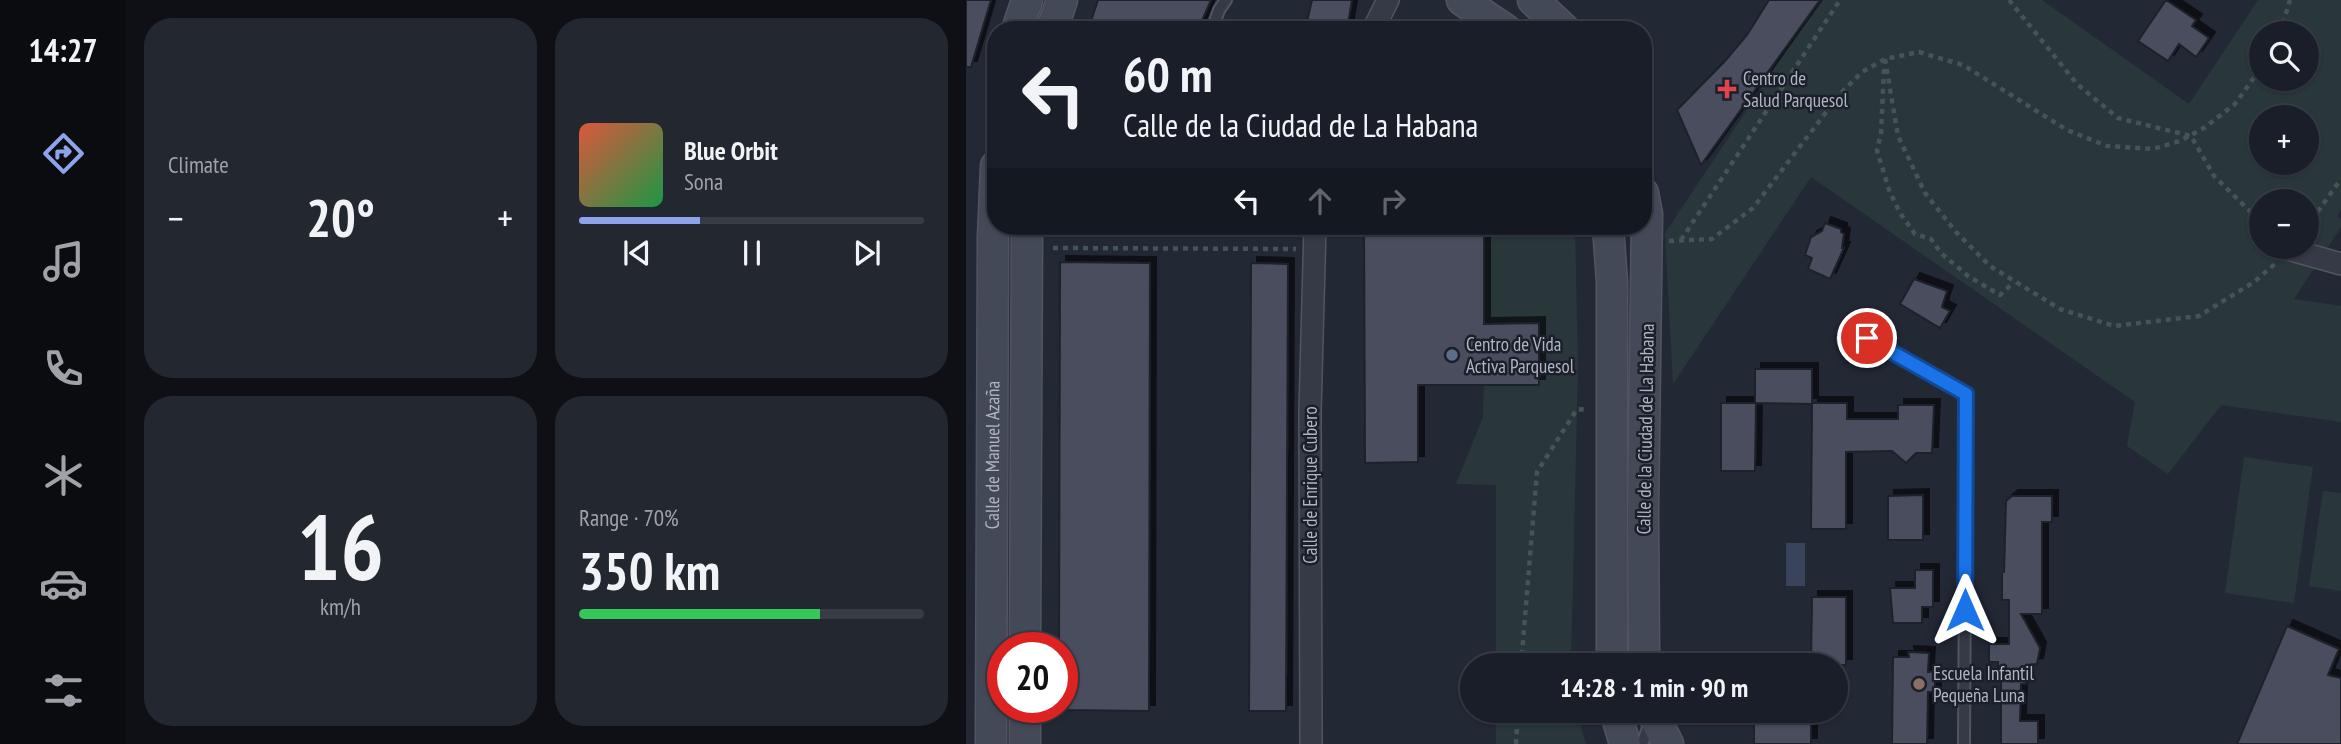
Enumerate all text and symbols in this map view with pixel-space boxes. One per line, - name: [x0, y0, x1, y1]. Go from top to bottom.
- map controls: [2249, 21, 2319, 259]
- button: search: [2249, 21, 2319, 91]
- text: 14:27: [28, 29, 98, 71]
- text: 60 m: [1123, 42, 1212, 106]
- icon: left: [1008, 49, 1099, 140]
- place label: Centro de Salud Parquesol: [1743, 66, 1848, 112]
- marker: Centro de Salud Parquesol: [1717, 79, 1737, 99]
- text: Calle de la Ciudad de La Habana: [1123, 104, 1478, 146]
- button: +: [2249, 105, 2319, 175]
- icon: directions: [39, 129, 88, 178]
- text: Blue Orbit: [684, 134, 778, 167]
- text: Climate: [168, 150, 229, 179]
- text: Sona: [684, 167, 723, 196]
- icon: left: [1228, 182, 1266, 220]
- icon: ahead: [1301, 182, 1339, 220]
- icon: right: [1374, 182, 1412, 220]
- text: 20°: [306, 184, 375, 251]
- button: −: [2249, 189, 2319, 259]
- text: −: [168, 193, 184, 242]
- text: +: [497, 193, 513, 242]
- icon: previous: [618, 234, 656, 272]
- icon: pause: [733, 234, 771, 272]
- icon: next: [848, 234, 886, 272]
- icon: music: [39, 237, 88, 286]
- pin: [1837, 308, 1897, 368]
- icon: arrive: [1848, 319, 1886, 357]
- street label: Calle de la Ciudad de La Habana: [1631, 323, 1659, 535]
- place label: Centro de Vida Activa Parquesol: [1466, 332, 1575, 378]
- icon: phone: [39, 344, 88, 393]
- marker: Centro de Vida Activa Parquesol: [1444, 347, 1460, 363]
- street label: Calle de Manuel Azaña: [980, 381, 1004, 529]
- street label: Calle de Enrique Cubero: [1298, 406, 1322, 564]
- icon: climate: [39, 451, 88, 500]
- text: 16: [297, 487, 384, 605]
- text: Range · 70%: [579, 503, 679, 532]
- text: 350 km: [579, 537, 720, 604]
- icon: car: [39, 559, 88, 608]
- position arrow: [1928, 573, 2002, 647]
- text: km/h: [320, 592, 361, 621]
- speed limit sign: 20: [987, 632, 1078, 723]
- place label: Escuela Infantil Pequeña Luna: [1933, 661, 2034, 707]
- icon: filters: [39, 666, 88, 715]
- text: 14:28 · 1 min · 90 m: [1560, 671, 1748, 704]
- marker: Escuela Infantil Pequeña Luna: [1911, 676, 1927, 692]

